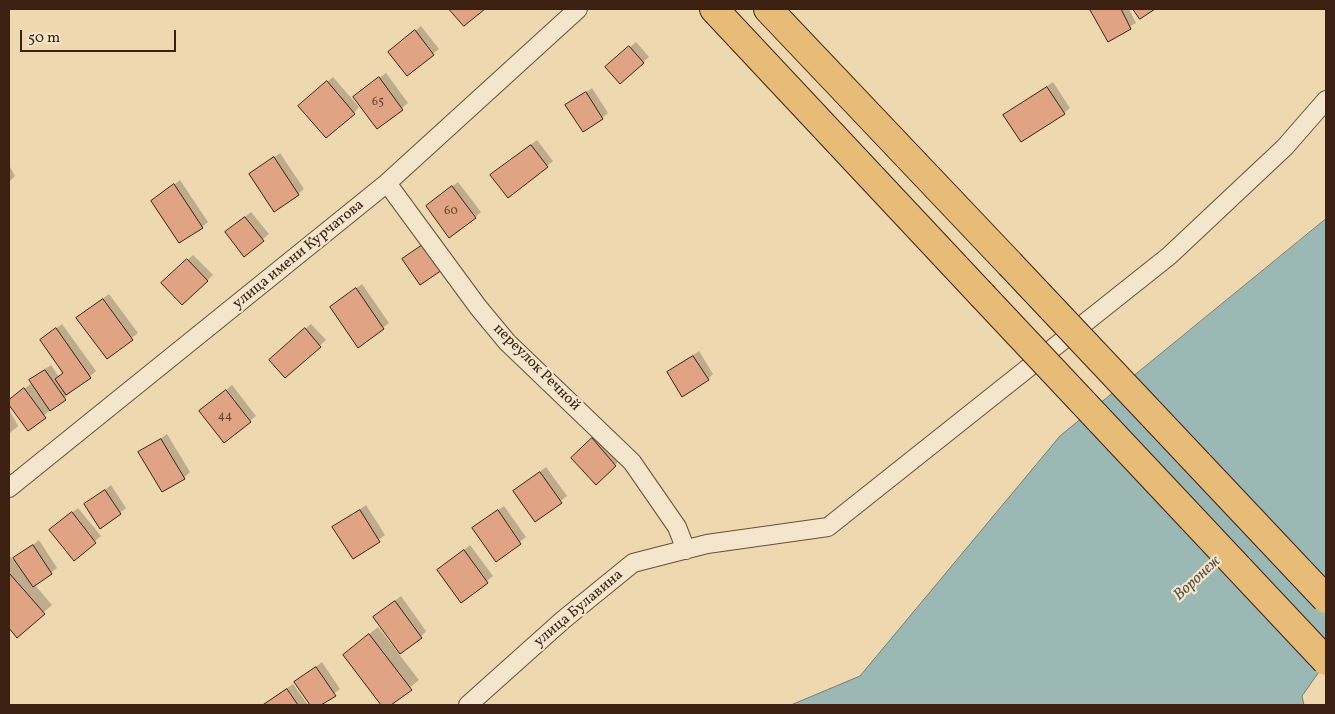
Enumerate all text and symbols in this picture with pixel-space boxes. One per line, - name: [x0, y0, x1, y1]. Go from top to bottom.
- scale bar: [22, 20, 179, 52]
- text: 50 m: [28, 28, 60, 49]
- house number: 65: [372, 96, 384, 110]
- street label: улица имени Курчатова: [230, 196, 368, 314]
- house number: 60: [444, 205, 458, 219]
- street label: переулок Речной: [489, 321, 583, 415]
- house number: 44: [218, 410, 232, 424]
- water label: Воронеж: [1171, 552, 1225, 606]
- street label: улица Булавина: [531, 567, 627, 651]

